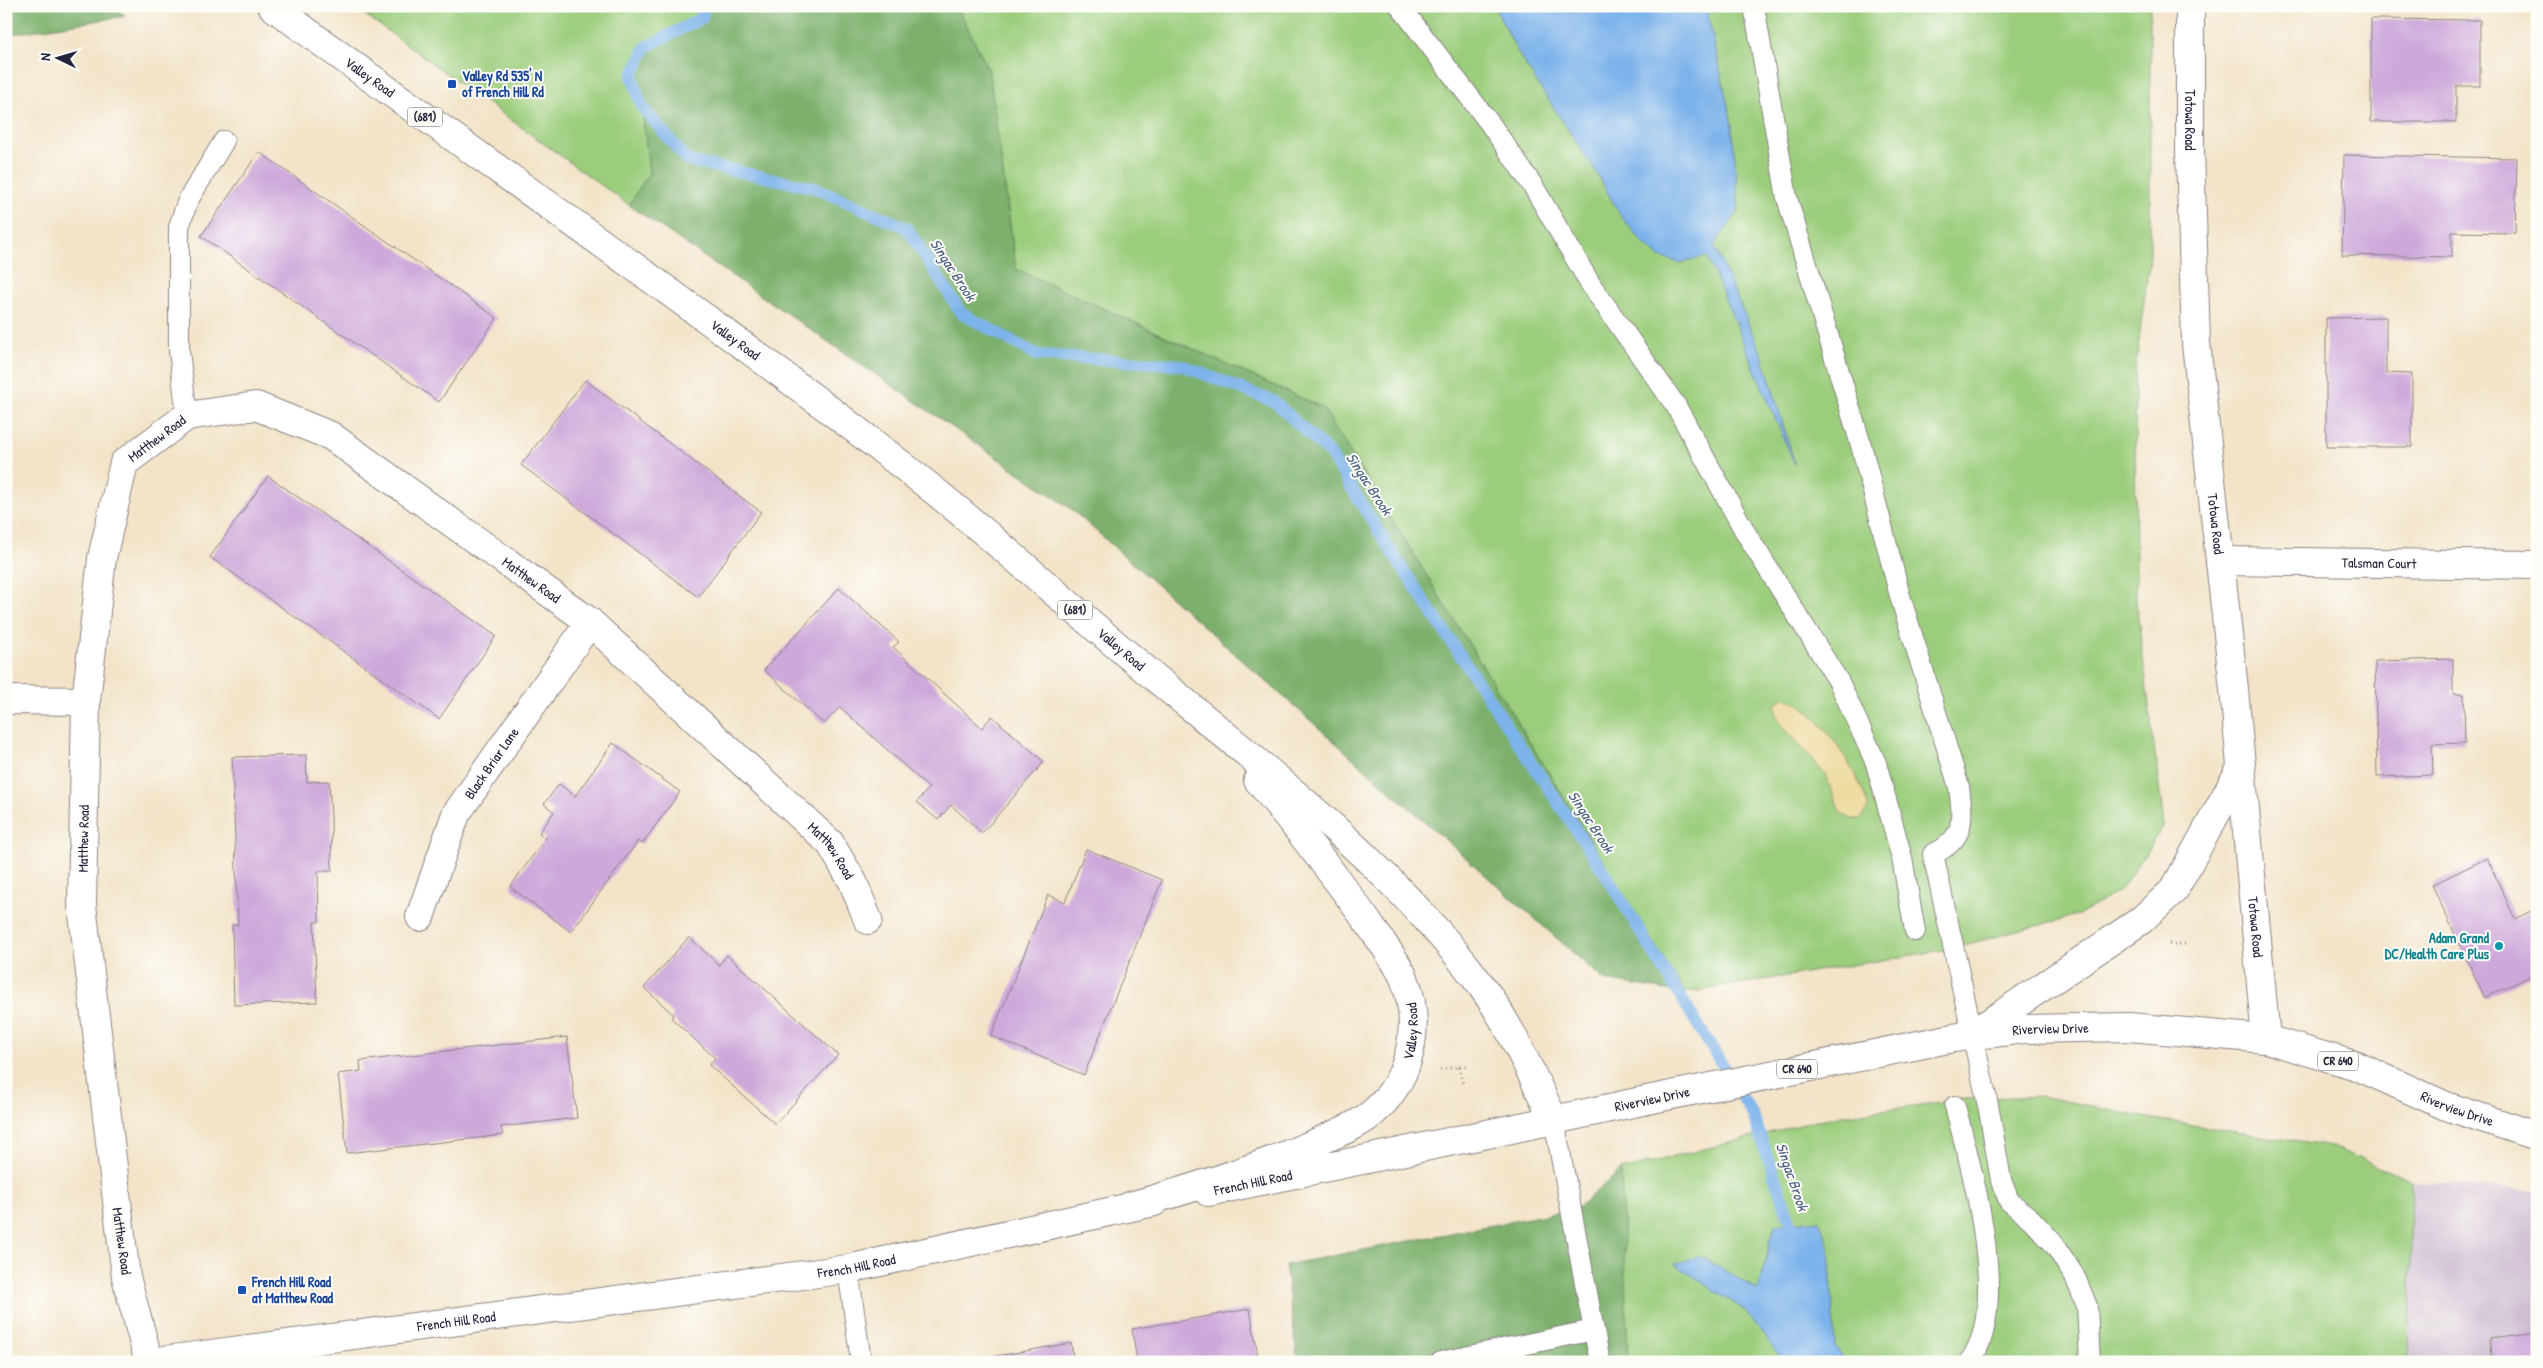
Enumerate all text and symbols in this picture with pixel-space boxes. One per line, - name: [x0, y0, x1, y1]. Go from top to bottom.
- north arrow: [32, 32, 82, 82]
- text: N: [35, 52, 54, 61]
- street label: Valley Road: [341, 52, 399, 102]
- place label: Valley Rd 535' N of French Hill Rd: [462, 66, 544, 101]
- marker: Valley Rd 535' N of French Hill Rd: [446, 78, 458, 90]
- street label: Totowa Road: [2181, 90, 2200, 151]
- road number: (681): [408, 108, 442, 126]
- water label: Singac Brook: [925, 234, 982, 307]
- street label: Valley Road: [707, 315, 765, 364]
- street label: Matthew Road: [124, 410, 190, 466]
- water label: Singac Brook: [1341, 448, 1398, 521]
- street label: Totowa Road: [2204, 492, 2229, 556]
- street label: Matthew Road: [499, 552, 565, 607]
- street label: Talsman Court: [2341, 553, 2417, 572]
- road number: (681): [1058, 600, 1092, 620]
- street label: Valley Road: [1094, 623, 1150, 675]
- street label: Black Briar Lane: [459, 723, 523, 803]
- water label: Singac Brook: [1563, 786, 1620, 859]
- street label: Matthew Road: [73, 804, 93, 873]
- street label: Matthew Road: [804, 817, 859, 883]
- street label: Totowa Road: [2244, 896, 2269, 959]
- place label: Adam Grand DC/Health Care Plus: [2385, 928, 2490, 963]
- marker: Adam Grand DC/Health Care Plus: [2493, 940, 2505, 952]
- street label: Valley Road: [1398, 1001, 1423, 1062]
- street label: Riverview Drive: [2011, 1018, 2089, 1039]
- road number: CR 640: [2318, 1052, 2358, 1070]
- road number: CR 640: [1777, 1060, 1817, 1078]
- street label: Riverview Drive: [1613, 1081, 1692, 1116]
- street label: Riverview Drive: [2418, 1086, 2497, 1130]
- water label: Singac Brook: [1771, 1140, 1814, 1215]
- street label: French Hill Road: [1211, 1165, 1294, 1200]
- street label: Matthew Road: [108, 1206, 137, 1276]
- street label: French Hill Road: [815, 1249, 898, 1282]
- place label: French Hill Road at Matthew Road: [251, 1272, 334, 1307]
- marker: French Hill Road at Matthew Road: [236, 1284, 248, 1296]
- street label: French Hill Road: [415, 1306, 497, 1336]

